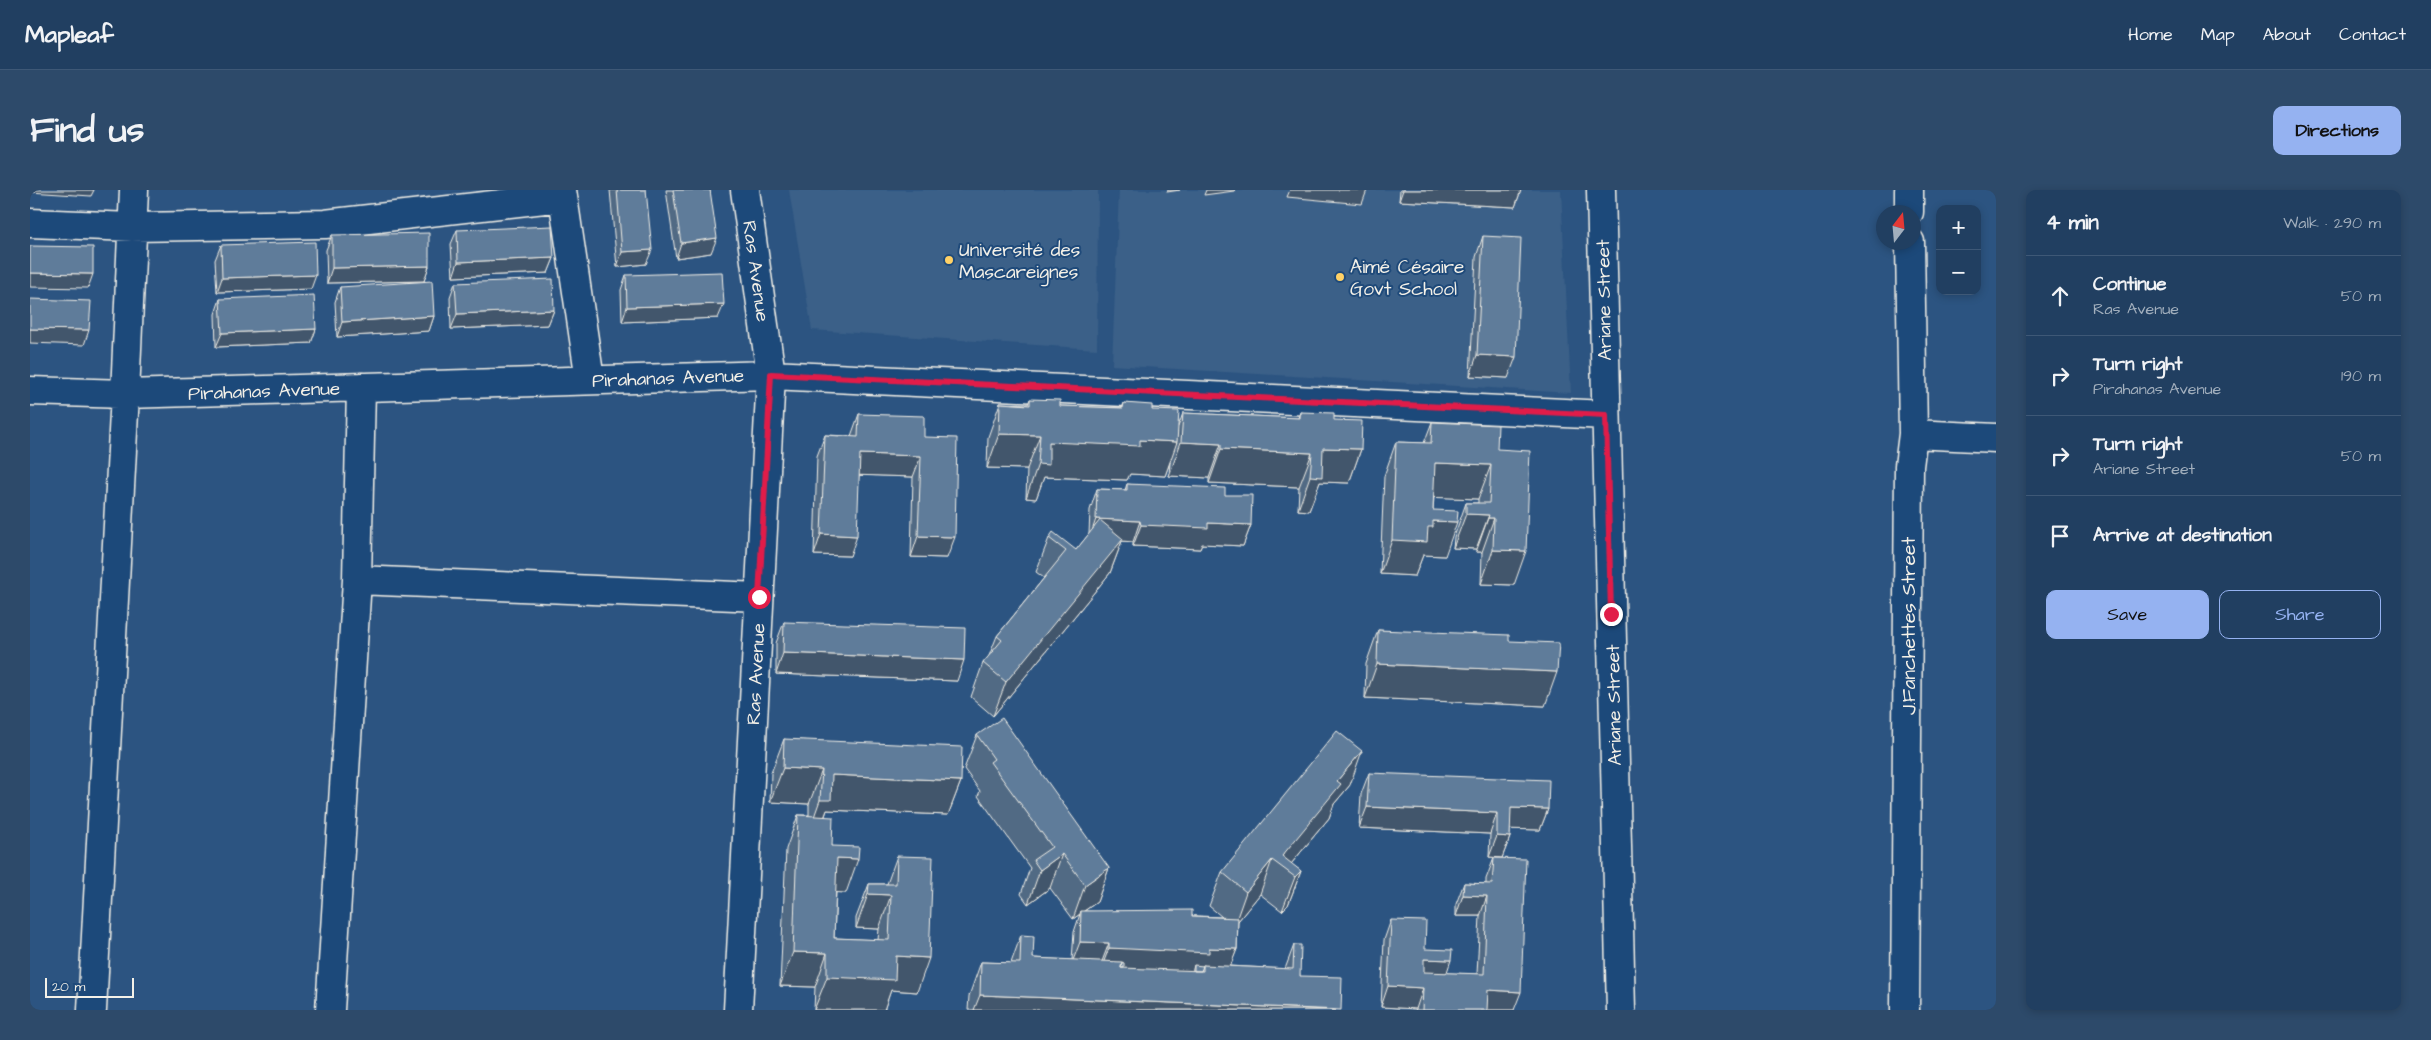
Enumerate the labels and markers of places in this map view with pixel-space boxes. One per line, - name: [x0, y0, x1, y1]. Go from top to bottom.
- place label: Université des Mascareignes: [959, 237, 1080, 287]
- marker: Université des Mascareignes: [943, 254, 955, 266]
- place label: Aimé Césaire Govt School: [1350, 254, 1464, 303]
- marker: Aimé Césaire Govt School: [1334, 271, 1346, 283]

